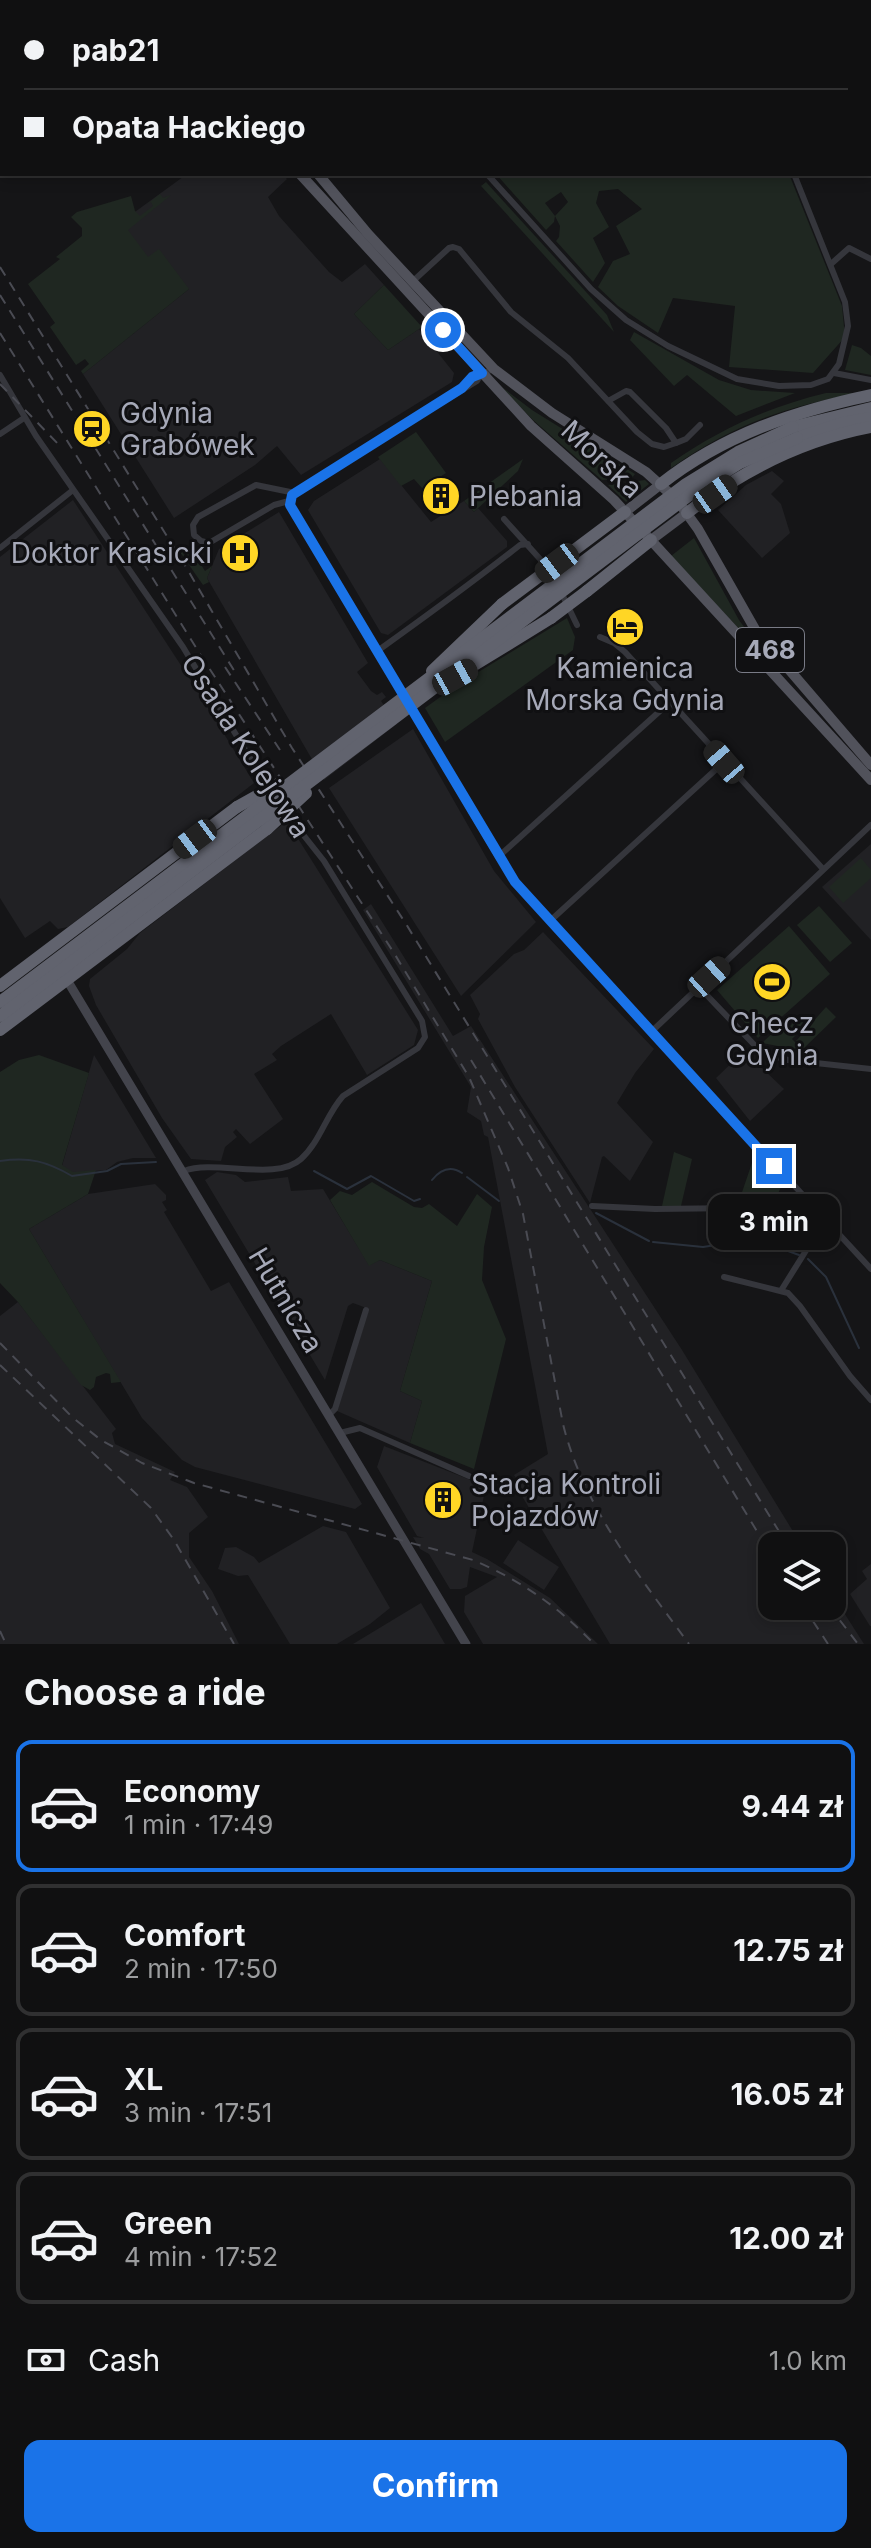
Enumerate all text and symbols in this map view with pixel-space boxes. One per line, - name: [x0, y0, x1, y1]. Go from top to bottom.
- text: pab21: [72, 32, 159, 68]
- text: Opata Hackiego: [72, 109, 306, 145]
- route start: [425, 312, 461, 348]
- place label: Gdynia Grabówek: [120, 396, 255, 462]
- station icon: Gdynia Grabówek: [71, 408, 113, 450]
- street label: Morska: [554, 413, 650, 505]
- car: [688, 470, 742, 518]
- building icon: Plebania: [420, 475, 462, 517]
- place label: Plebania: [469, 479, 582, 513]
- hospital icon: Doktor Krasicki: [219, 532, 261, 574]
- place label: Doktor Krasicki: [11, 536, 212, 570]
- car: [531, 539, 583, 587]
- hotel icon: Kamienica Morska Gdynia: [604, 606, 646, 648]
- road number: 468: [736, 628, 804, 672]
- street label: Osada Kolejowa: [174, 648, 318, 844]
- place label: Kamienica Morska Gdynia: [525, 651, 725, 717]
- car: [428, 655, 482, 699]
- car: [699, 736, 749, 788]
- car: [169, 815, 221, 863]
- car: [683, 952, 735, 1002]
- sports icon: Checz Gdynia: [751, 961, 793, 1003]
- place label: Checz Gdynia: [726, 1006, 818, 1072]
- route end: [756, 1148, 792, 1184]
- callout: 3 min: [708, 1194, 840, 1250]
- text: 3 min: [739, 1206, 809, 1237]
- street label: Hutnicza: [241, 1241, 331, 1359]
- place label: Stacja Kontroli Pojazdów: [471, 1467, 661, 1533]
- building icon: Stacja Kontroli Pojazdów: [422, 1479, 464, 1521]
- map controls: [758, 1532, 846, 1620]
- button: layers: [758, 1532, 846, 1620]
- text: Choose a ride: [24, 1670, 266, 1714]
- icon: car: [28, 1770, 100, 1842]
- text: Economy: [124, 1773, 260, 1809]
- text: 9.44 zł: [741, 1788, 843, 1824]
- text: 1 min · 17:49: [124, 1809, 273, 1840]
- icon: car: [28, 1914, 100, 1986]
- text: Comfort: [124, 1917, 245, 1953]
- text: 12.75 zł: [733, 1932, 843, 1968]
- text: 2 min · 17:50: [124, 1953, 278, 1984]
- icon: car: [28, 2058, 100, 2130]
- text: XL: [124, 2061, 163, 2097]
- text: 16.05 zł: [731, 2076, 843, 2112]
- text: 3 min · 17:51: [124, 2097, 272, 2128]
- icon: car: [28, 2202, 100, 2274]
- text: Green: [124, 2205, 212, 2241]
- text: 12.00 zł: [729, 2220, 843, 2256]
- text: 4 min · 17:52: [124, 2241, 278, 2272]
- icon: cash: [24, 2338, 68, 2382]
- text: Cash: [88, 2342, 160, 2378]
- text: 1.0 km: [769, 2345, 847, 2376]
- button: Confirm: [24, 2440, 847, 2532]

